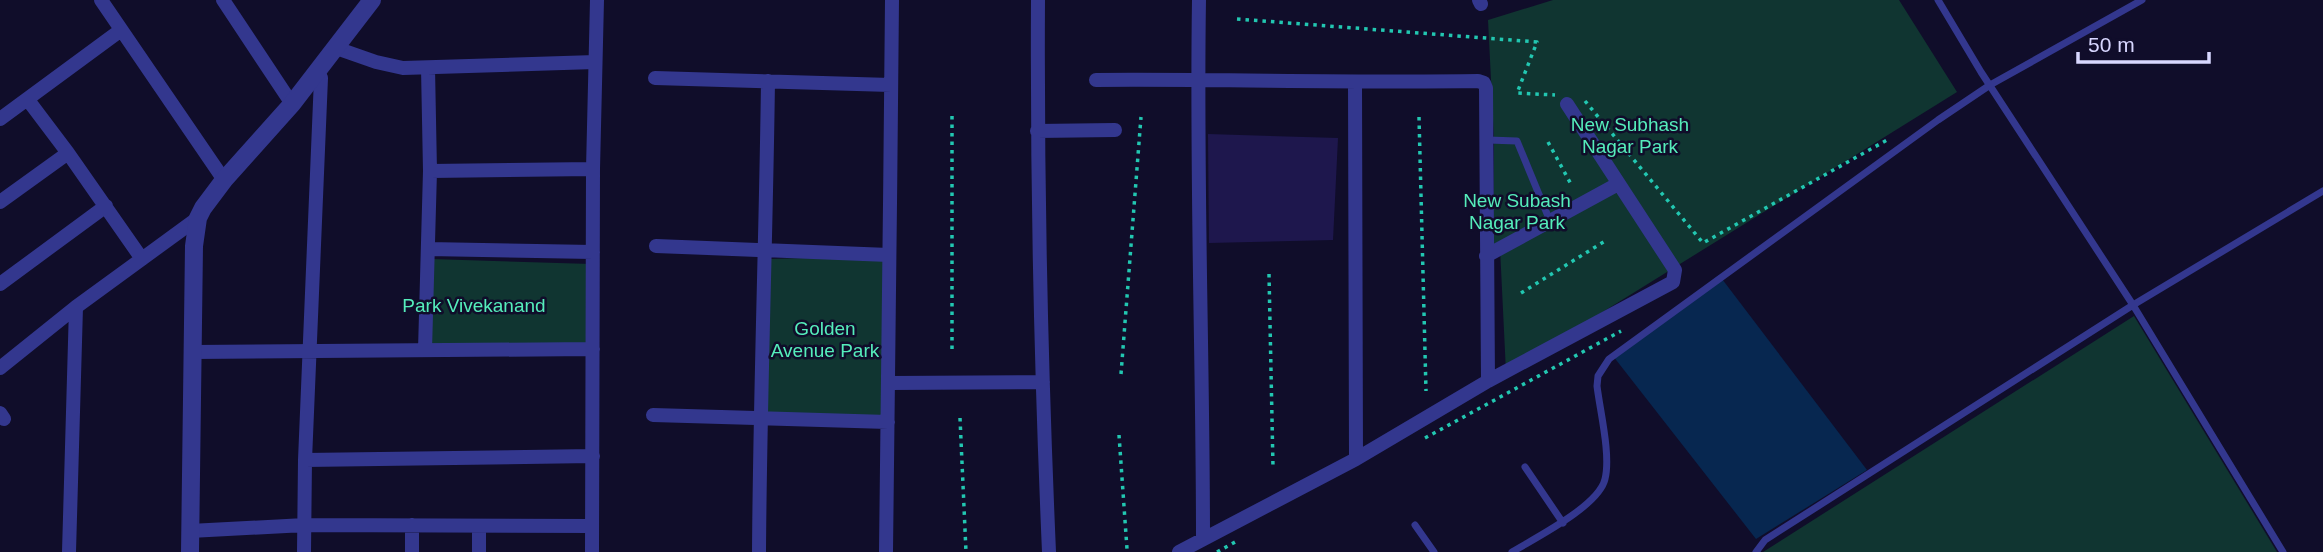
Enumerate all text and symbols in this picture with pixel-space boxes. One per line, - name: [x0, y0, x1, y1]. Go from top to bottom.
- scale bar: [2078, 21, 2209, 65]
- text: 50 m: [2088, 33, 2135, 56]
- park label: New Subhash Nagar Park: [1571, 114, 1689, 157]
- park label: New Subash Nagar Park: [1463, 190, 1571, 233]
- park label: Park Vivekanand: [402, 295, 546, 316]
- park label: Golden Avenue Park: [771, 318, 880, 361]

